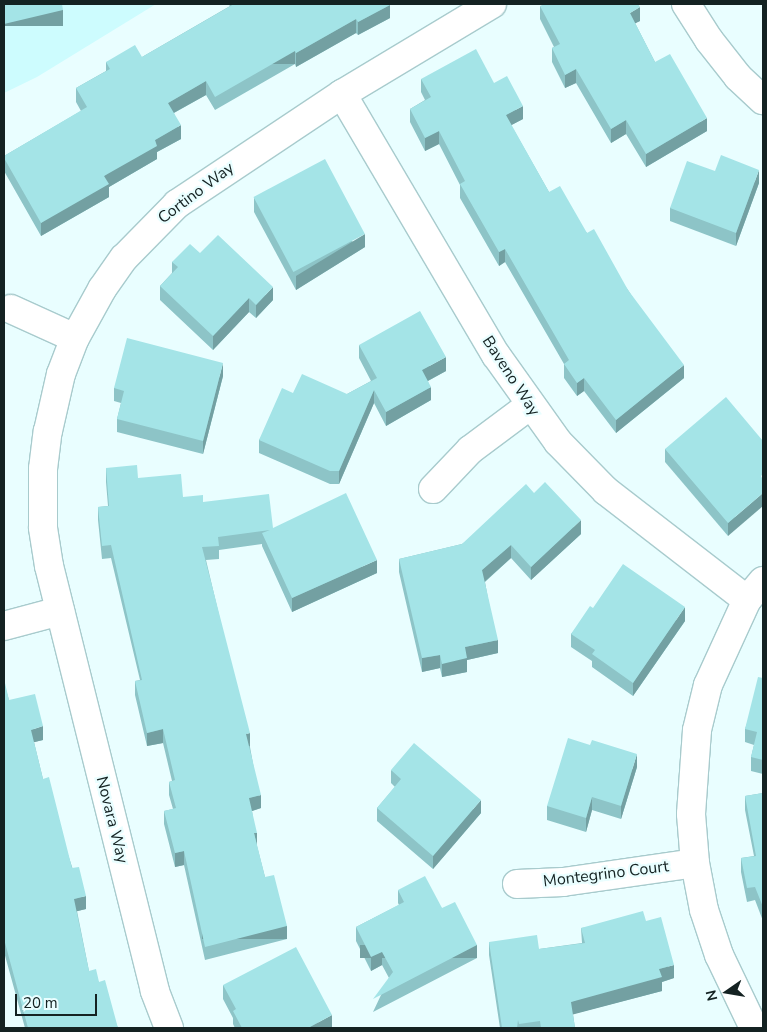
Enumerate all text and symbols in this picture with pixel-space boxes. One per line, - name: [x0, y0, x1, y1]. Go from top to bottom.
- street label: Cortino Way: [154, 158, 238, 228]
- street label: Baveno Way: [478, 332, 544, 420]
- street label: Novara Way: [92, 775, 132, 865]
- street label: Montegrino Court: [542, 857, 670, 891]
- north arrow: [702, 967, 752, 1017]
- scale bar: [18, 984, 100, 1016]
- text: N: [701, 988, 722, 1003]
- text: 20 m: [23, 993, 58, 1013]

